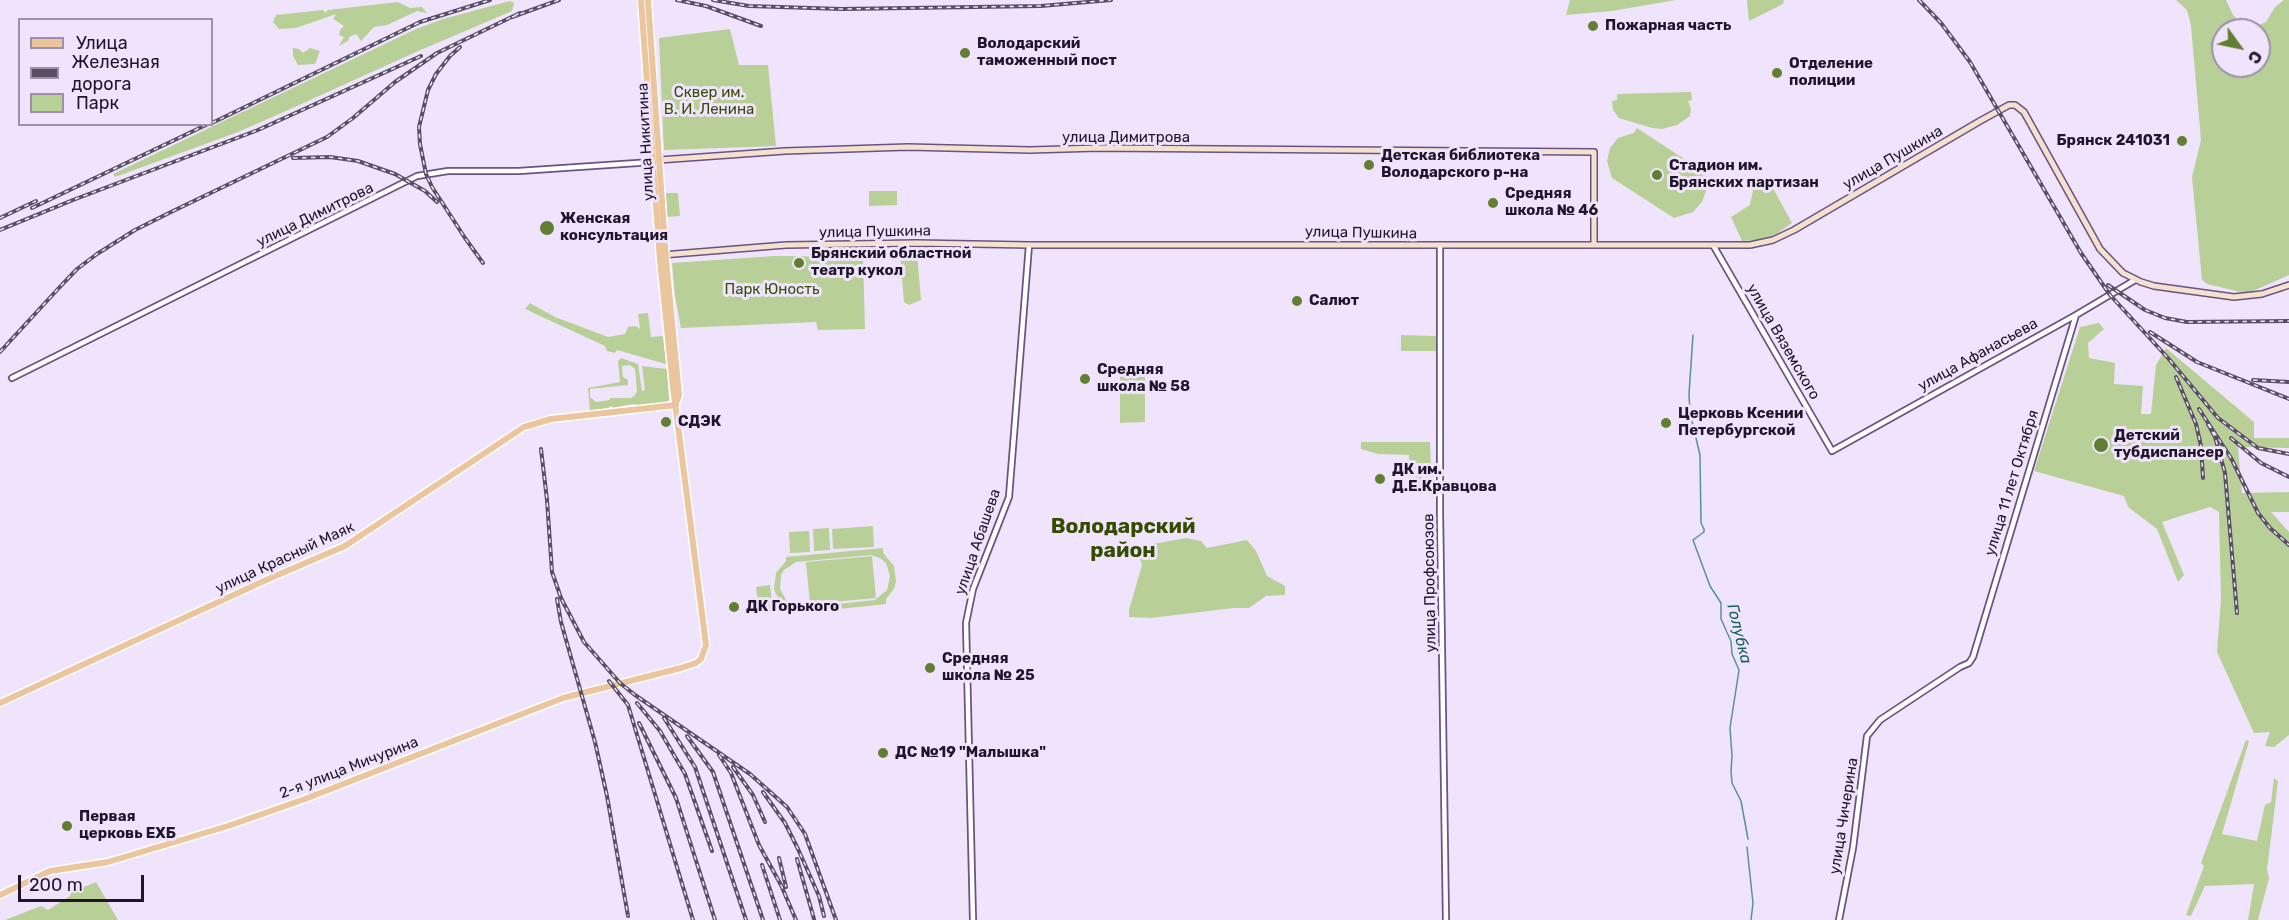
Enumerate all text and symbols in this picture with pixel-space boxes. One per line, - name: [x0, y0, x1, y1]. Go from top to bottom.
- place label: Пожарная часть: [1605, 17, 1731, 35]
- legend: [18, 18, 213, 126]
- north arrow: [2211, 18, 2271, 78]
- marker: Пожарная часть: [1586, 19, 1600, 33]
- text: Улица: [76, 32, 128, 54]
- place label: Володарский таможенный пост: [977, 35, 1117, 70]
- marker: Володарский таможенный пост: [958, 46, 972, 60]
- text: С: [2244, 47, 2266, 67]
- text: Железная дорога: [71, 51, 160, 95]
- place label: Отделение полиции: [1789, 55, 1873, 90]
- marker: Отделение полиции: [1770, 66, 1784, 80]
- street label: улица Никитина: [634, 83, 658, 201]
- park label: Сквер им. В. И. Ленина: [664, 84, 754, 119]
- text: Парк: [76, 92, 119, 114]
- street label: улица Пушкина: [1840, 122, 1946, 194]
- street label: улица Димитрова: [1062, 129, 1190, 147]
- place label: Брянск 241031: [2057, 132, 2170, 150]
- marker: Брянск 241031: [2175, 134, 2189, 148]
- place label: Детская библиотека Володарского р-на: [1381, 147, 1540, 182]
- place label: Стадион им. Брянских партизан: [1669, 157, 1819, 192]
- marker: Детская библиотека Володарского р-на: [1362, 158, 1376, 172]
- marker: Стадион им. Брянских партизан: [1650, 168, 1664, 182]
- street label: улица Димитрова: [254, 179, 376, 251]
- place label: Средняя школа № 46: [1505, 185, 1598, 220]
- marker: Средняя школа № 46: [1486, 196, 1500, 210]
- place label: Женская консультация: [560, 210, 668, 245]
- marker: Женская консультация: [538, 219, 556, 237]
- street label: улица Пушкина: [819, 222, 931, 242]
- street label: улица Пушкина: [1305, 223, 1417, 243]
- place label: Брянский областной театр кукол: [811, 245, 971, 280]
- marker: Брянский областной театр кукол: [792, 256, 806, 270]
- park label: Парк Юность: [724, 281, 820, 299]
- street label: улица Вяземского: [1743, 281, 1823, 403]
- place label: Салют: [1309, 292, 1359, 310]
- marker: Салют: [1290, 294, 1304, 308]
- street label: улица Афанасьева: [1915, 315, 2041, 395]
- place label: Средняя школа № 58: [1097, 361, 1190, 396]
- marker: Средняя школа № 58: [1078, 372, 1092, 386]
- place label: Церковь Ксении Петербургской: [1678, 405, 1803, 440]
- street label: улица 11 лет Октября: [1981, 408, 2043, 558]
- place label: СДЭК: [678, 413, 721, 431]
- marker: СДЭК: [659, 415, 673, 429]
- marker: Церковь Ксении Петербургской: [1659, 416, 1673, 430]
- place label: Детский тубдиспансер: [2114, 427, 2224, 462]
- marker: Детский тубдиспансер: [2092, 436, 2110, 454]
- place label: ДК им. Д.Е.Кравцова: [1392, 461, 1497, 496]
- marker: ДК им. Д.Е.Кравцова: [1373, 472, 1387, 486]
- street label: улица Абашева: [951, 487, 1005, 597]
- street label: улица Профсоюзов: [1420, 513, 1440, 653]
- district label: Володарский район: [1051, 514, 1195, 564]
- street label: улица Красный Маяк: [213, 518, 357, 598]
- place label: ДК Горького: [746, 598, 839, 616]
- marker: ДК Горького: [727, 600, 741, 614]
- water label: Голубка: [1722, 602, 1756, 666]
- place label: Средняя школа № 25: [942, 650, 1035, 685]
- marker: Средняя школа № 25: [923, 661, 937, 675]
- street label: 2-я улица Мичурина: [277, 733, 421, 803]
- place label: ДС №19 "Малышка": [895, 744, 1046, 762]
- marker: ДС №19 "Малышка": [876, 746, 890, 760]
- street label: улица Чичерина: [1826, 756, 1862, 876]
- place label: Первая церковь ЕХБ: [79, 808, 176, 843]
- marker: Первая церковь ЕХБ: [60, 819, 74, 833]
- scale bar: [21, 863, 147, 901]
- text: 200 m: [29, 874, 83, 896]

